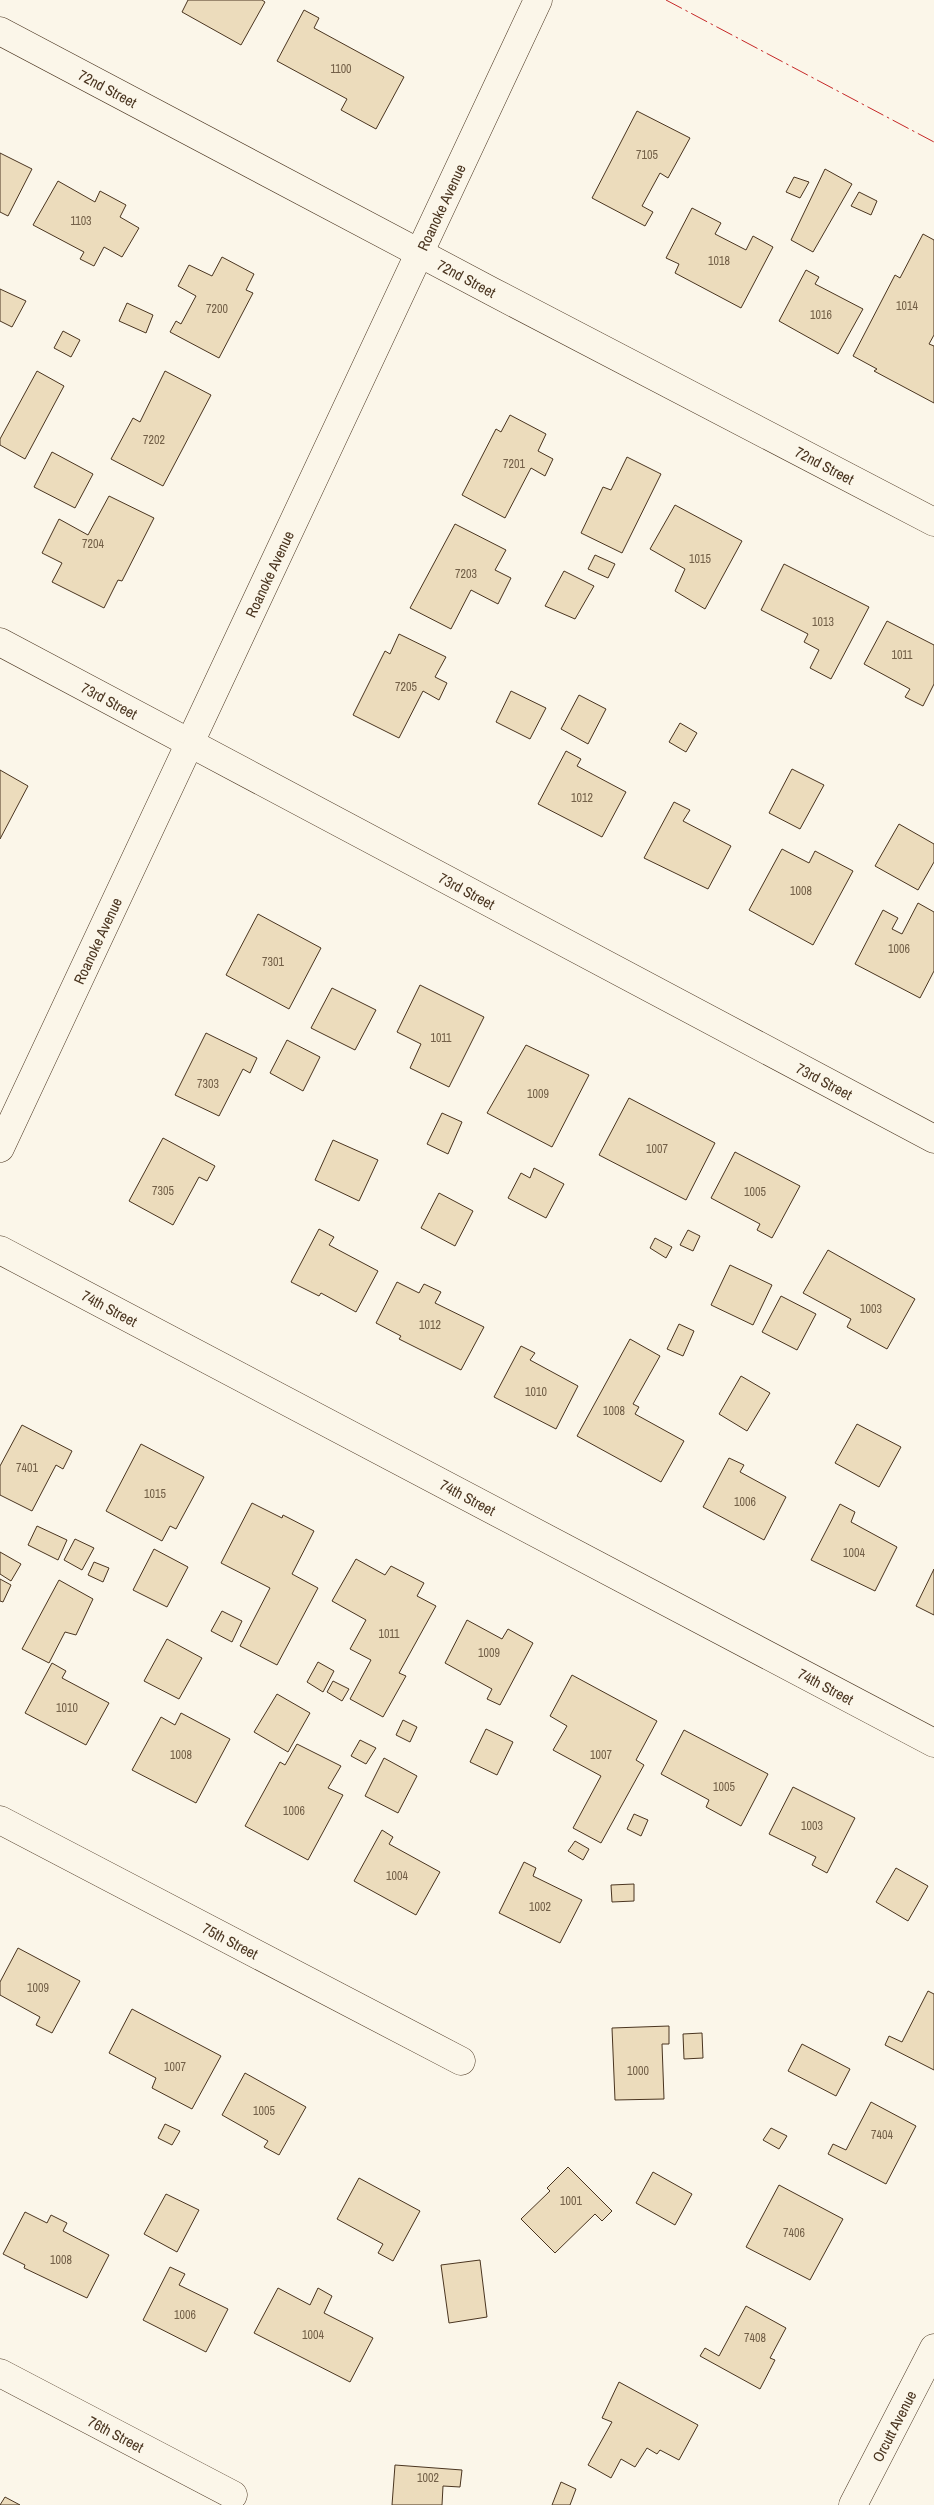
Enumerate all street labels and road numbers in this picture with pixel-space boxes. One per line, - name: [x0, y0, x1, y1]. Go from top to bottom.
- street label: 72nd Street: [75, 64, 141, 113]
- street label: Roanoke Avenue: [412, 160, 470, 254]
- street label: 72nd Street: [434, 254, 500, 303]
- street label: 72nd Street: [792, 441, 858, 489]
- street label: Roanoke Avenue: [240, 527, 298, 621]
- street label: 73rd Street: [78, 677, 142, 724]
- street label: 73rd Street: [435, 867, 499, 914]
- street label: Roanoke Avenue: [68, 894, 127, 987]
- street label: 73rd Street: [793, 1057, 857, 1105]
- street label: 74th Street: [78, 1285, 142, 1331]
- street label: 74th Street: [436, 1474, 500, 1521]
- street label: 74th Street: [794, 1663, 858, 1710]
- street label: 75th Street: [199, 1917, 262, 1964]
- street label: Orcutt Avenue: [867, 2386, 921, 2465]
- street label: 76th Street: [85, 2410, 148, 2457]

